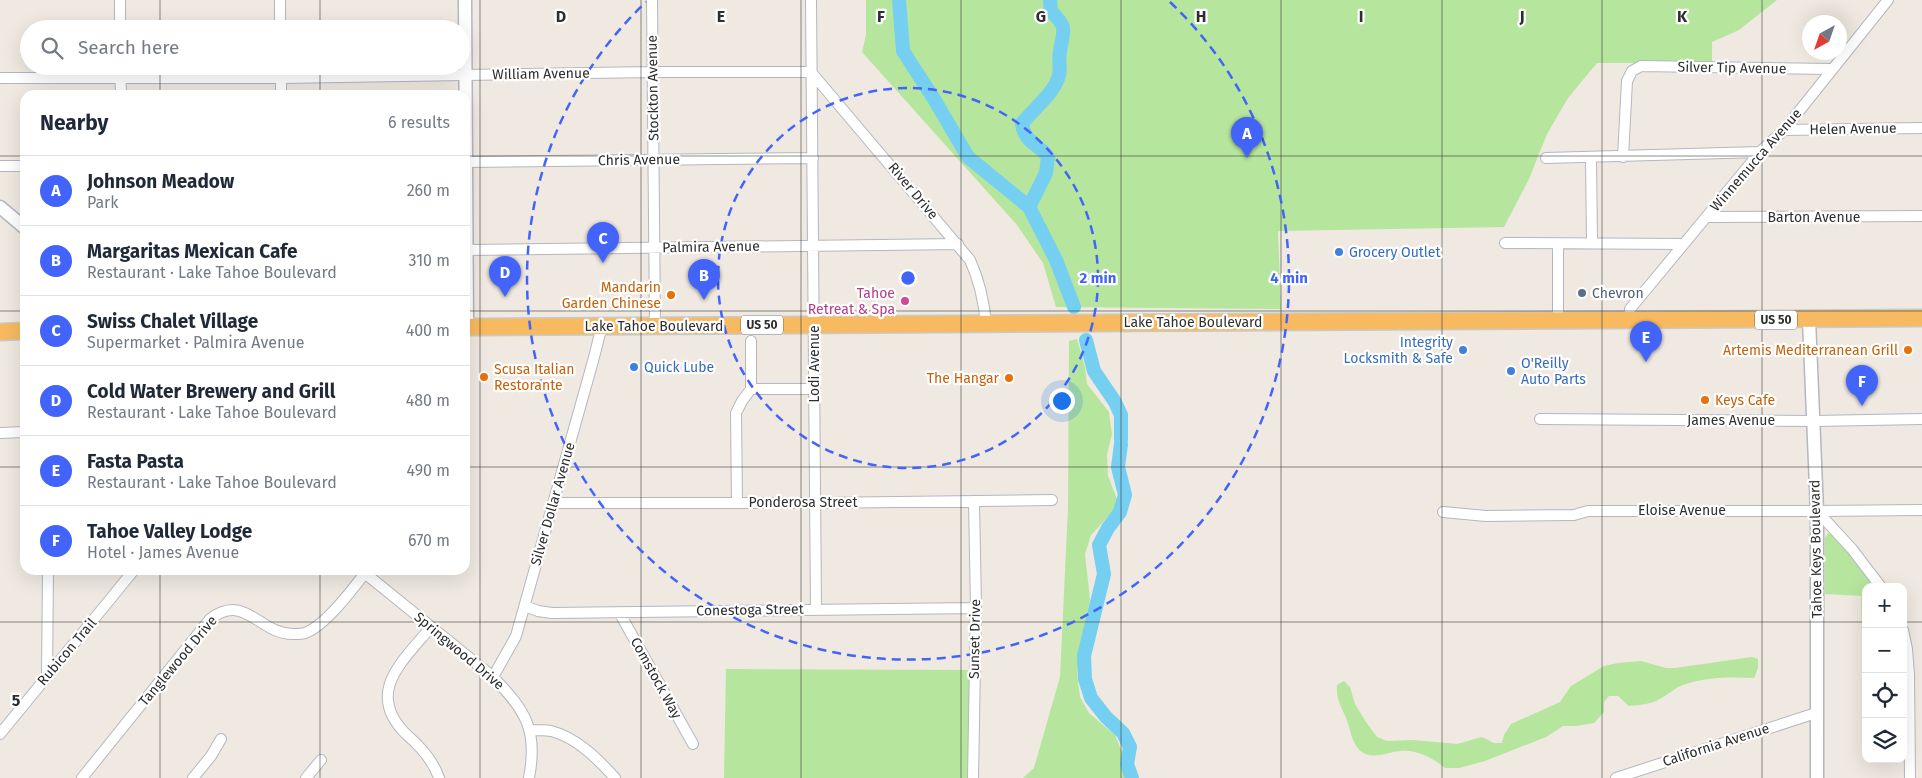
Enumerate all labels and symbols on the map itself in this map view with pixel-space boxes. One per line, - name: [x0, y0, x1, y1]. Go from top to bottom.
- text: D: [556, 7, 566, 26]
- text: E: [717, 7, 725, 26]
- text: F: [877, 7, 885, 26]
- text: G: [1036, 7, 1046, 26]
- text: H: [1196, 7, 1206, 26]
- text: I: [1359, 7, 1363, 26]
- text: J: [1518, 7, 1525, 26]
- text: K: [1677, 7, 1688, 26]
- north arrow: [1802, 15, 1847, 60]
- street label: Stockton Avenue: [644, 35, 662, 141]
- street label: Silver Tip Avenue: [1677, 59, 1787, 77]
- street label: William Avenue: [492, 65, 590, 83]
- street label: Winnemucca Avenue: [1707, 105, 1805, 215]
- pin: A: [1231, 117, 1263, 158]
- street label: Helen Avenue: [1809, 120, 1897, 138]
- street label: Chris Avenue: [598, 151, 680, 169]
- street label: River Drive: [884, 159, 942, 223]
- street label: Barton Avenue: [1768, 209, 1860, 226]
- pin: C: [587, 222, 619, 263]
- street label: Palmira Avenue: [662, 238, 760, 256]
- place label: Grocery Outlet: [1349, 244, 1441, 261]
- marker: Grocery Outlet: [1333, 246, 1345, 258]
- pin: D: [489, 256, 521, 297]
- pin: B: [688, 259, 720, 300]
- centre of rings: [899, 269, 917, 287]
- text: 2 min: [1080, 269, 1116, 287]
- text: 4 min: [1270, 269, 1308, 287]
- place label: Mandarin Garden Chinese: [562, 279, 661, 312]
- place label: Tahoe Retreat & Spa: [808, 285, 895, 318]
- place label: Chevron: [1592, 285, 1644, 302]
- marker: Chevron: [1576, 287, 1588, 299]
- marker: Mandarin Garden Chinese: [665, 289, 677, 301]
- marker: Tahoe Retreat & Spa: [899, 295, 911, 307]
- road number: US 50: [1755, 310, 1797, 330]
- street label: Lake Tahoe Boulevard: [1124, 314, 1262, 331]
- road number: US 50: [741, 316, 783, 334]
- street label: Lake Tahoe Boulevard: [585, 318, 723, 335]
- pin: E: [1630, 321, 1662, 362]
- street label: Lodi Avenue: [806, 325, 823, 403]
- place label: Integrity Locksmith & Safe: [1344, 334, 1453, 367]
- place label: Artemis Mediterranean Grill: [1723, 342, 1898, 359]
- marker: Integrity Locksmith & Safe: [1457, 344, 1469, 356]
- marker: Artemis Mediterranean Grill: [1902, 344, 1914, 356]
- place label: O'Reilly Auto Parts: [1521, 355, 1586, 388]
- place label: Quick Lube: [644, 359, 714, 376]
- place label: Scusa Italian Restorante: [494, 361, 575, 394]
- marker: Quick Lube: [628, 361, 640, 373]
- marker: O'Reilly Auto Parts: [1505, 365, 1517, 377]
- pin: F: [1846, 365, 1878, 406]
- place label: The Hangar: [927, 370, 1000, 387]
- marker: Scusa Italian Restorante: [478, 371, 490, 383]
- marker: The Hangar: [1003, 372, 1015, 384]
- your location: [1049, 388, 1075, 414]
- place label: Keys Cafe: [1715, 392, 1775, 409]
- marker: Keys Cafe: [1699, 394, 1711, 406]
- street label: James Avenue: [1687, 412, 1775, 429]
- street label: Silver Dollar Avenue: [527, 440, 579, 568]
- street label: Tahoe Keys Boulevard: [1806, 480, 1826, 618]
- street label: Ponderosa Street: [749, 494, 858, 511]
- street label: Eloise Avenue: [1638, 502, 1726, 519]
- street label: Sunset Drive: [966, 599, 984, 679]
- street label: Conestoga Street: [696, 601, 805, 619]
- street label: Springwood Drive: [411, 608, 507, 694]
- street label: Tanglewood Drive: [135, 612, 221, 710]
- street label: Rubicon Trail: [34, 615, 100, 689]
- street label: Comstock Way: [627, 634, 685, 722]
- text: 5: [12, 691, 21, 710]
- street label: California Avenue: [1660, 720, 1772, 770]

